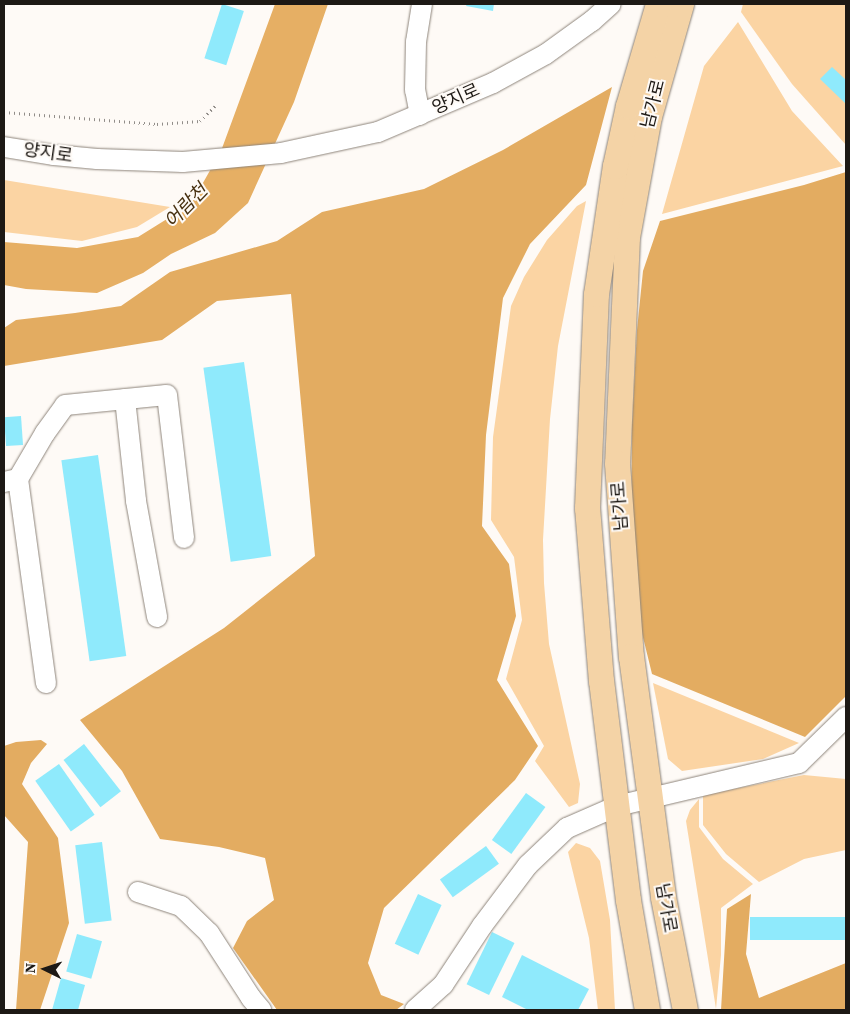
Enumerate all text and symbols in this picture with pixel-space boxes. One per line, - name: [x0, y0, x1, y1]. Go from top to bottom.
- street label: 남가로: [637, 77, 669, 131]
- street label: 양지로: [429, 79, 483, 119]
- street label: 양지로: [22, 139, 74, 167]
- water label: 어람천: [160, 179, 212, 233]
- street label: 남가로: [607, 480, 633, 532]
- street label: 남가로: [651, 882, 681, 934]
- north arrow: [20, 944, 70, 994]
- text: N: [20, 962, 40, 974]

